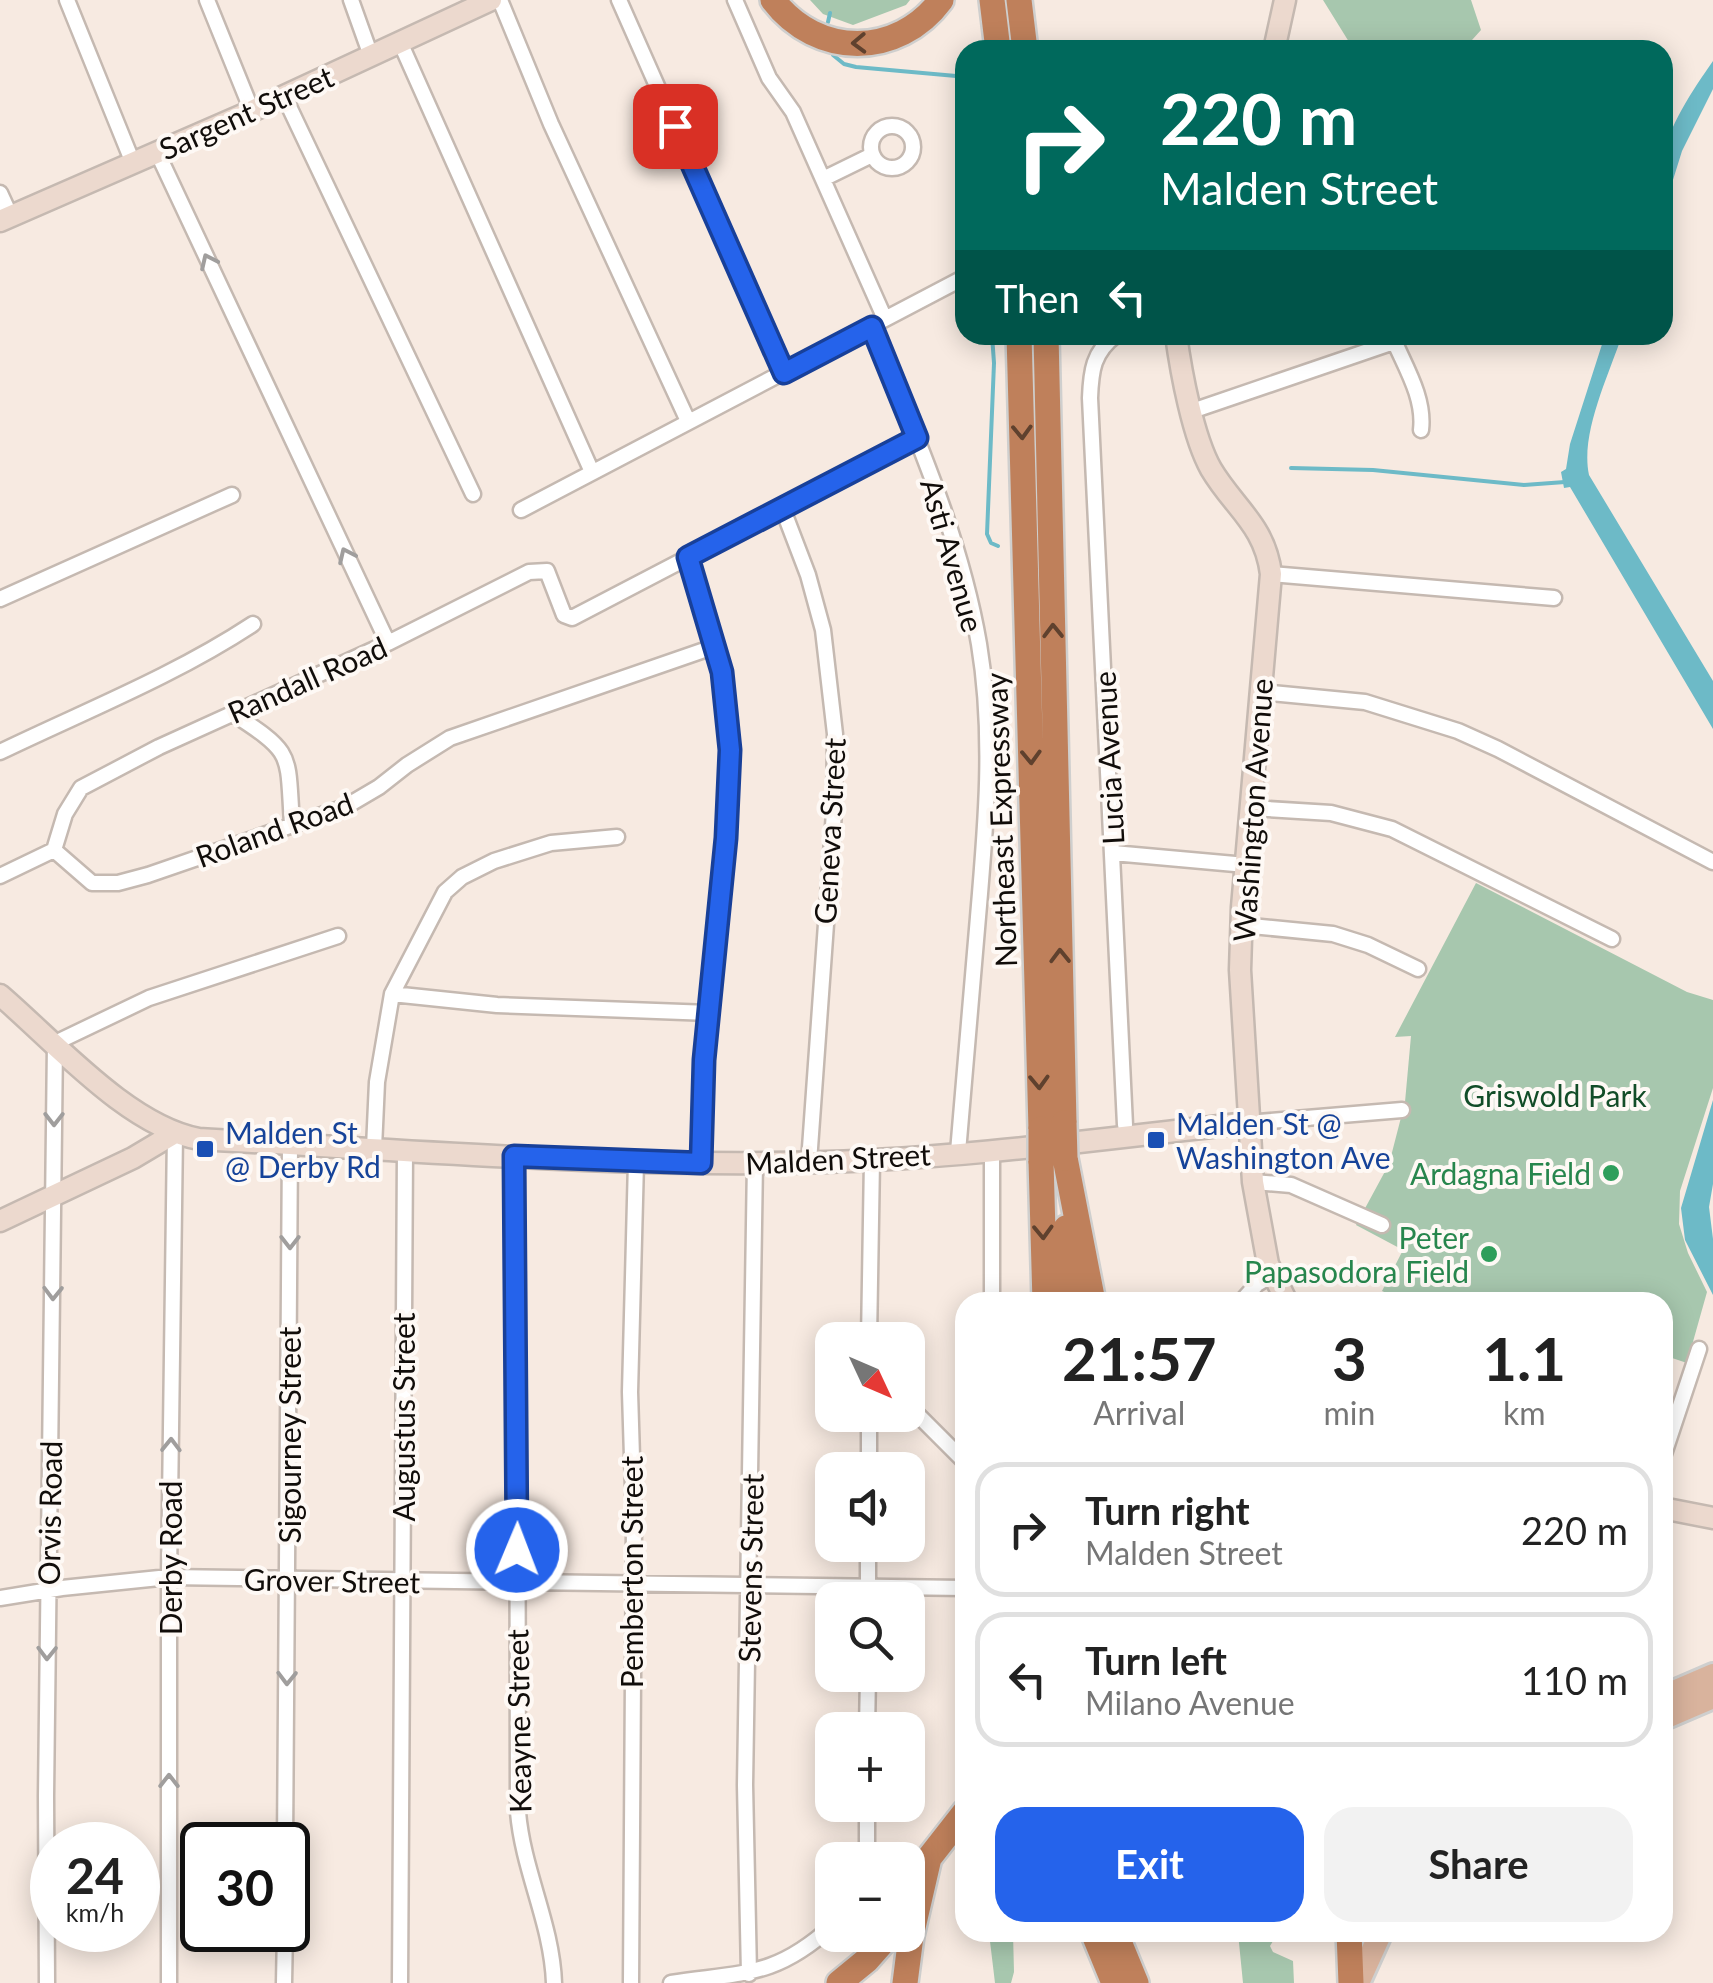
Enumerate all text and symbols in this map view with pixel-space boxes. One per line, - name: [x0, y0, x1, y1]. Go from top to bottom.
- one-way arrow: [850, 33, 866, 54]
- street label: Sargent Street: [153, 57, 339, 166]
- text: 220 m: [1160, 76, 1357, 160]
- icon: right: [995, 80, 1125, 210]
- pin: [633, 84, 718, 169]
- icon: arrive: [648, 99, 703, 154]
- text: Malden Street: [1160, 161, 1438, 215]
- one-way arrow: [200, 253, 220, 271]
- icon: left: [1100, 270, 1155, 325]
- text: Then: [995, 275, 1080, 321]
- one-way arrow: [1012, 425, 1033, 441]
- street label: Asti Avenue: [914, 474, 992, 636]
- one-way arrow: [339, 547, 359, 565]
- one-way arrow: [1043, 622, 1064, 638]
- street label: Randall Road: [222, 628, 392, 730]
- street label: Lucia Avenue: [1085, 670, 1131, 846]
- street label: Northeast Expressway: [977, 672, 1023, 968]
- street label: Washington Avenue: [1225, 677, 1279, 943]
- street label: Geneva Street: [806, 737, 852, 925]
- one-way arrow: [1020, 750, 1041, 766]
- street label: Roland Road: [191, 784, 357, 874]
- one-way arrow: [1050, 947, 1071, 963]
- one-way arrow: [1029, 1075, 1050, 1091]
- park label: Griswold Park: [1463, 1077, 1647, 1113]
- place label: Malden St @ Washington Ave: [1176, 1105, 1391, 1175]
- one-way arrow: [44, 1112, 65, 1128]
- place label: Malden St @ Derby Rd: [225, 1114, 381, 1184]
- marker: Malden St @ Washington Ave: [1145, 1129, 1167, 1151]
- street label: Malden Street: [744, 1135, 932, 1181]
- marker: Malden St @ Derby Rd: [194, 1138, 216, 1160]
- place label: Ardagna Field: [1410, 1155, 1591, 1191]
- marker: Ardagna Field: [1600, 1162, 1622, 1184]
- place label: Peter Papasodora Field: [1244, 1219, 1469, 1289]
- one-way arrow: [1033, 1224, 1054, 1240]
- one-way arrow: [279, 1236, 301, 1251]
- marker: Peter Papasodora Field: [1478, 1243, 1500, 1265]
- one-way arrow: [43, 1285, 64, 1301]
- street label: Augustus Street: [385, 1312, 421, 1522]
- north arrow: [815, 1322, 925, 1432]
- map controls: [815, 1322, 925, 1952]
- text: 21:57: [1062, 1322, 1217, 1394]
- text: 3: [1332, 1322, 1367, 1394]
- text: 1.1: [1482, 1322, 1566, 1394]
- street label: Sigourney Street: [271, 1326, 307, 1543]
- text: Arrival: [1093, 1393, 1185, 1432]
- text: min: [1323, 1393, 1375, 1432]
- text: km: [1503, 1393, 1545, 1432]
- one-way arrow: [160, 1436, 182, 1452]
- street label: Orvis Road: [30, 1440, 68, 1586]
- button: sound: [815, 1452, 925, 1562]
- street label: Pemberton Street: [613, 1456, 649, 1688]
- street label: Stevens Street: [730, 1473, 770, 1663]
- street label: Derby Road: [152, 1481, 188, 1635]
- text: Turn right: [1085, 1487, 1250, 1533]
- position arrow: [465, 1498, 569, 1602]
- icon: right: [1000, 1502, 1055, 1557]
- text: 220 m: [1521, 1507, 1628, 1553]
- text: Malden Street: [1085, 1533, 1283, 1572]
- street label: Grover Street: [243, 1560, 421, 1600]
- button: search: [815, 1582, 925, 1692]
- street label: Keayne Street: [498, 1629, 538, 1813]
- text: Turn left: [1085, 1637, 1227, 1683]
- one-way arrow: [37, 1645, 58, 1661]
- icon: left: [1000, 1652, 1055, 1707]
- text: 110 m: [1521, 1657, 1628, 1703]
- one-way arrow: [276, 1670, 298, 1686]
- text: Milano Avenue: [1085, 1683, 1295, 1722]
- button: +: [815, 1712, 925, 1822]
- one-way arrow: [158, 1772, 180, 1788]
- button: Exit: [995, 1807, 1304, 1922]
- button: Share: [1324, 1807, 1633, 1922]
- speed limit sign: 30: [180, 1822, 310, 1952]
- button: −: [815, 1842, 925, 1952]
- text: 24: [66, 1845, 124, 1905]
- text: km/h: [66, 1897, 124, 1927]

